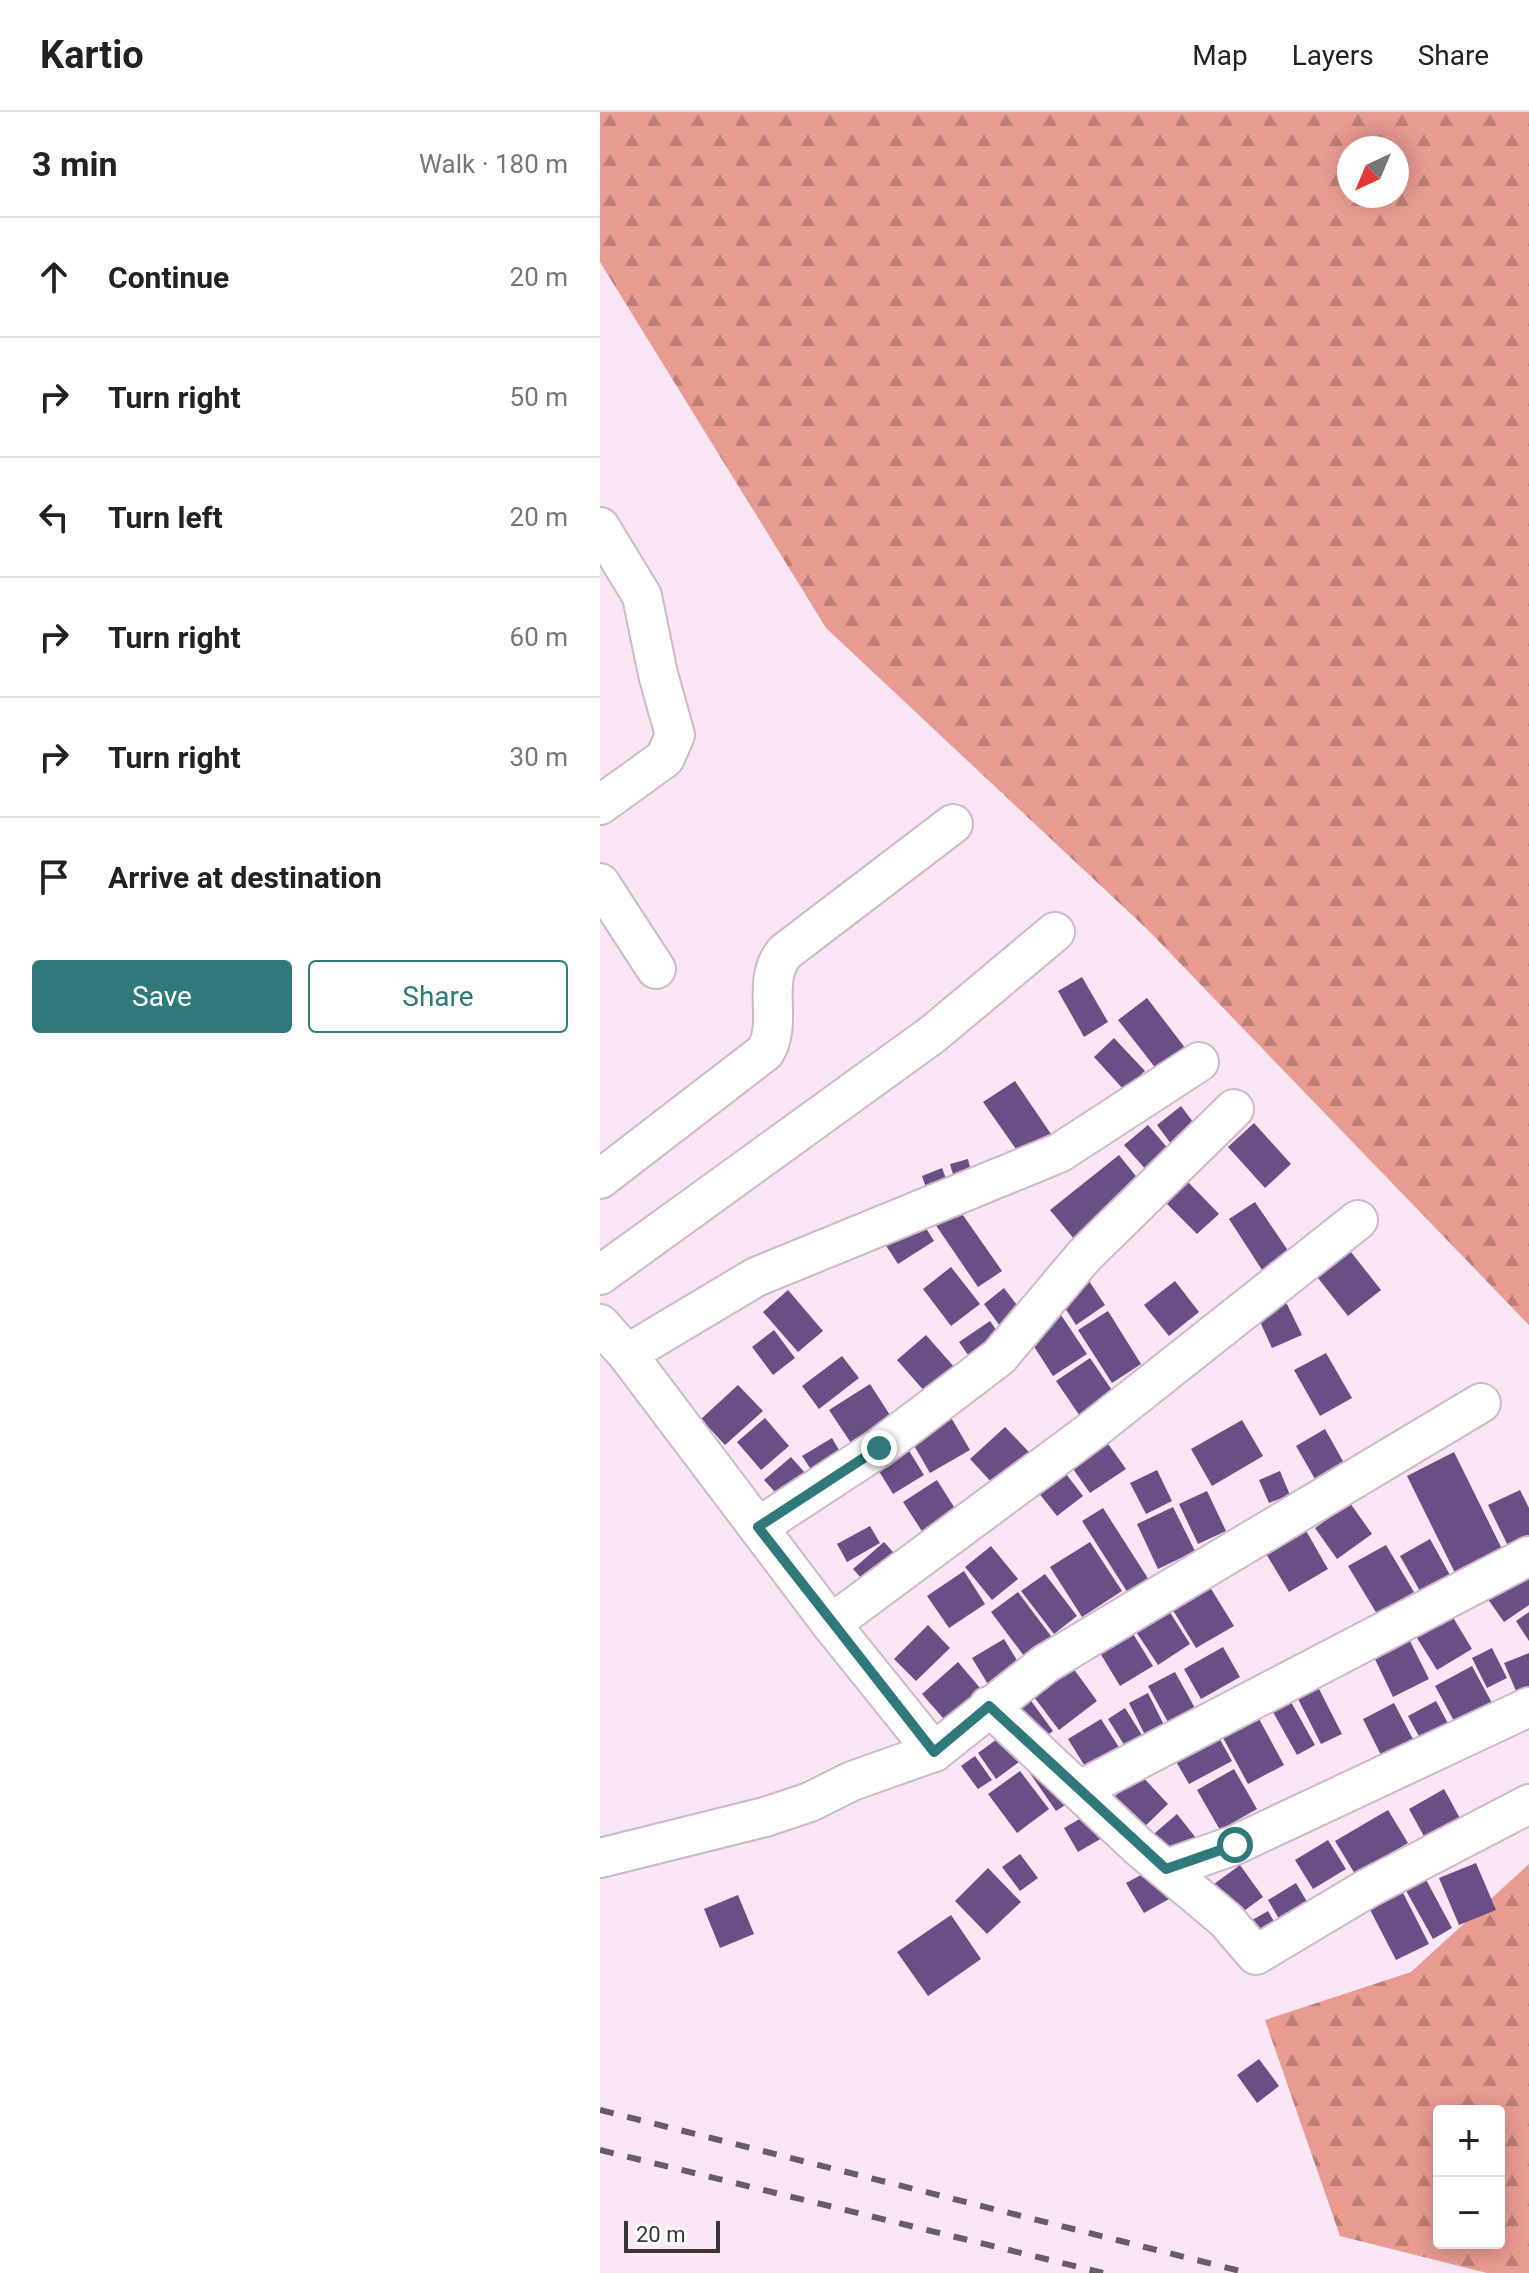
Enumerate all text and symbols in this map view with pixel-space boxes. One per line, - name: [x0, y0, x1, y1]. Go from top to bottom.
- text: Kartio: [40, 33, 144, 77]
- text: Map: [1192, 39, 1248, 72]
- text: Layers: [1292, 39, 1374, 72]
- text: Share: [1418, 39, 1489, 72]
- north arrow: [1337, 136, 1409, 208]
- text: 3 min: [32, 144, 117, 184]
- text: Walk · 180 m: [419, 149, 568, 179]
- icon: ahead: [32, 255, 76, 299]
- text: Continue: [108, 260, 229, 295]
- text: 20 m: [510, 262, 568, 292]
- icon: right: [32, 375, 76, 419]
- text: Turn right: [108, 380, 241, 415]
- text: 50 m: [510, 382, 568, 412]
- icon: left: [32, 495, 76, 539]
- text: Turn left: [108, 500, 223, 535]
- text: 20 m: [510, 502, 568, 532]
- icon: right: [32, 615, 76, 659]
- text: Turn right: [108, 620, 241, 655]
- text: 60 m: [510, 622, 568, 652]
- icon: right: [32, 735, 76, 779]
- text: Turn right: [108, 740, 241, 775]
- text: 30 m: [510, 742, 568, 772]
- icon: arrive: [32, 855, 76, 899]
- text: Arrive at destination: [108, 860, 382, 895]
- button: Save: [32, 960, 292, 1033]
- button: Share: [308, 960, 568, 1033]
- route end: [861, 1430, 897, 1466]
- route start: [1217, 1827, 1253, 1863]
- map controls: [1433, 2105, 1505, 2249]
- button: +: [1433, 2105, 1505, 2177]
- button: −: [1433, 2177, 1505, 2249]
- scale bar: [624, 2217, 720, 2253]
- text: 20 m: [636, 2222, 685, 2247]

